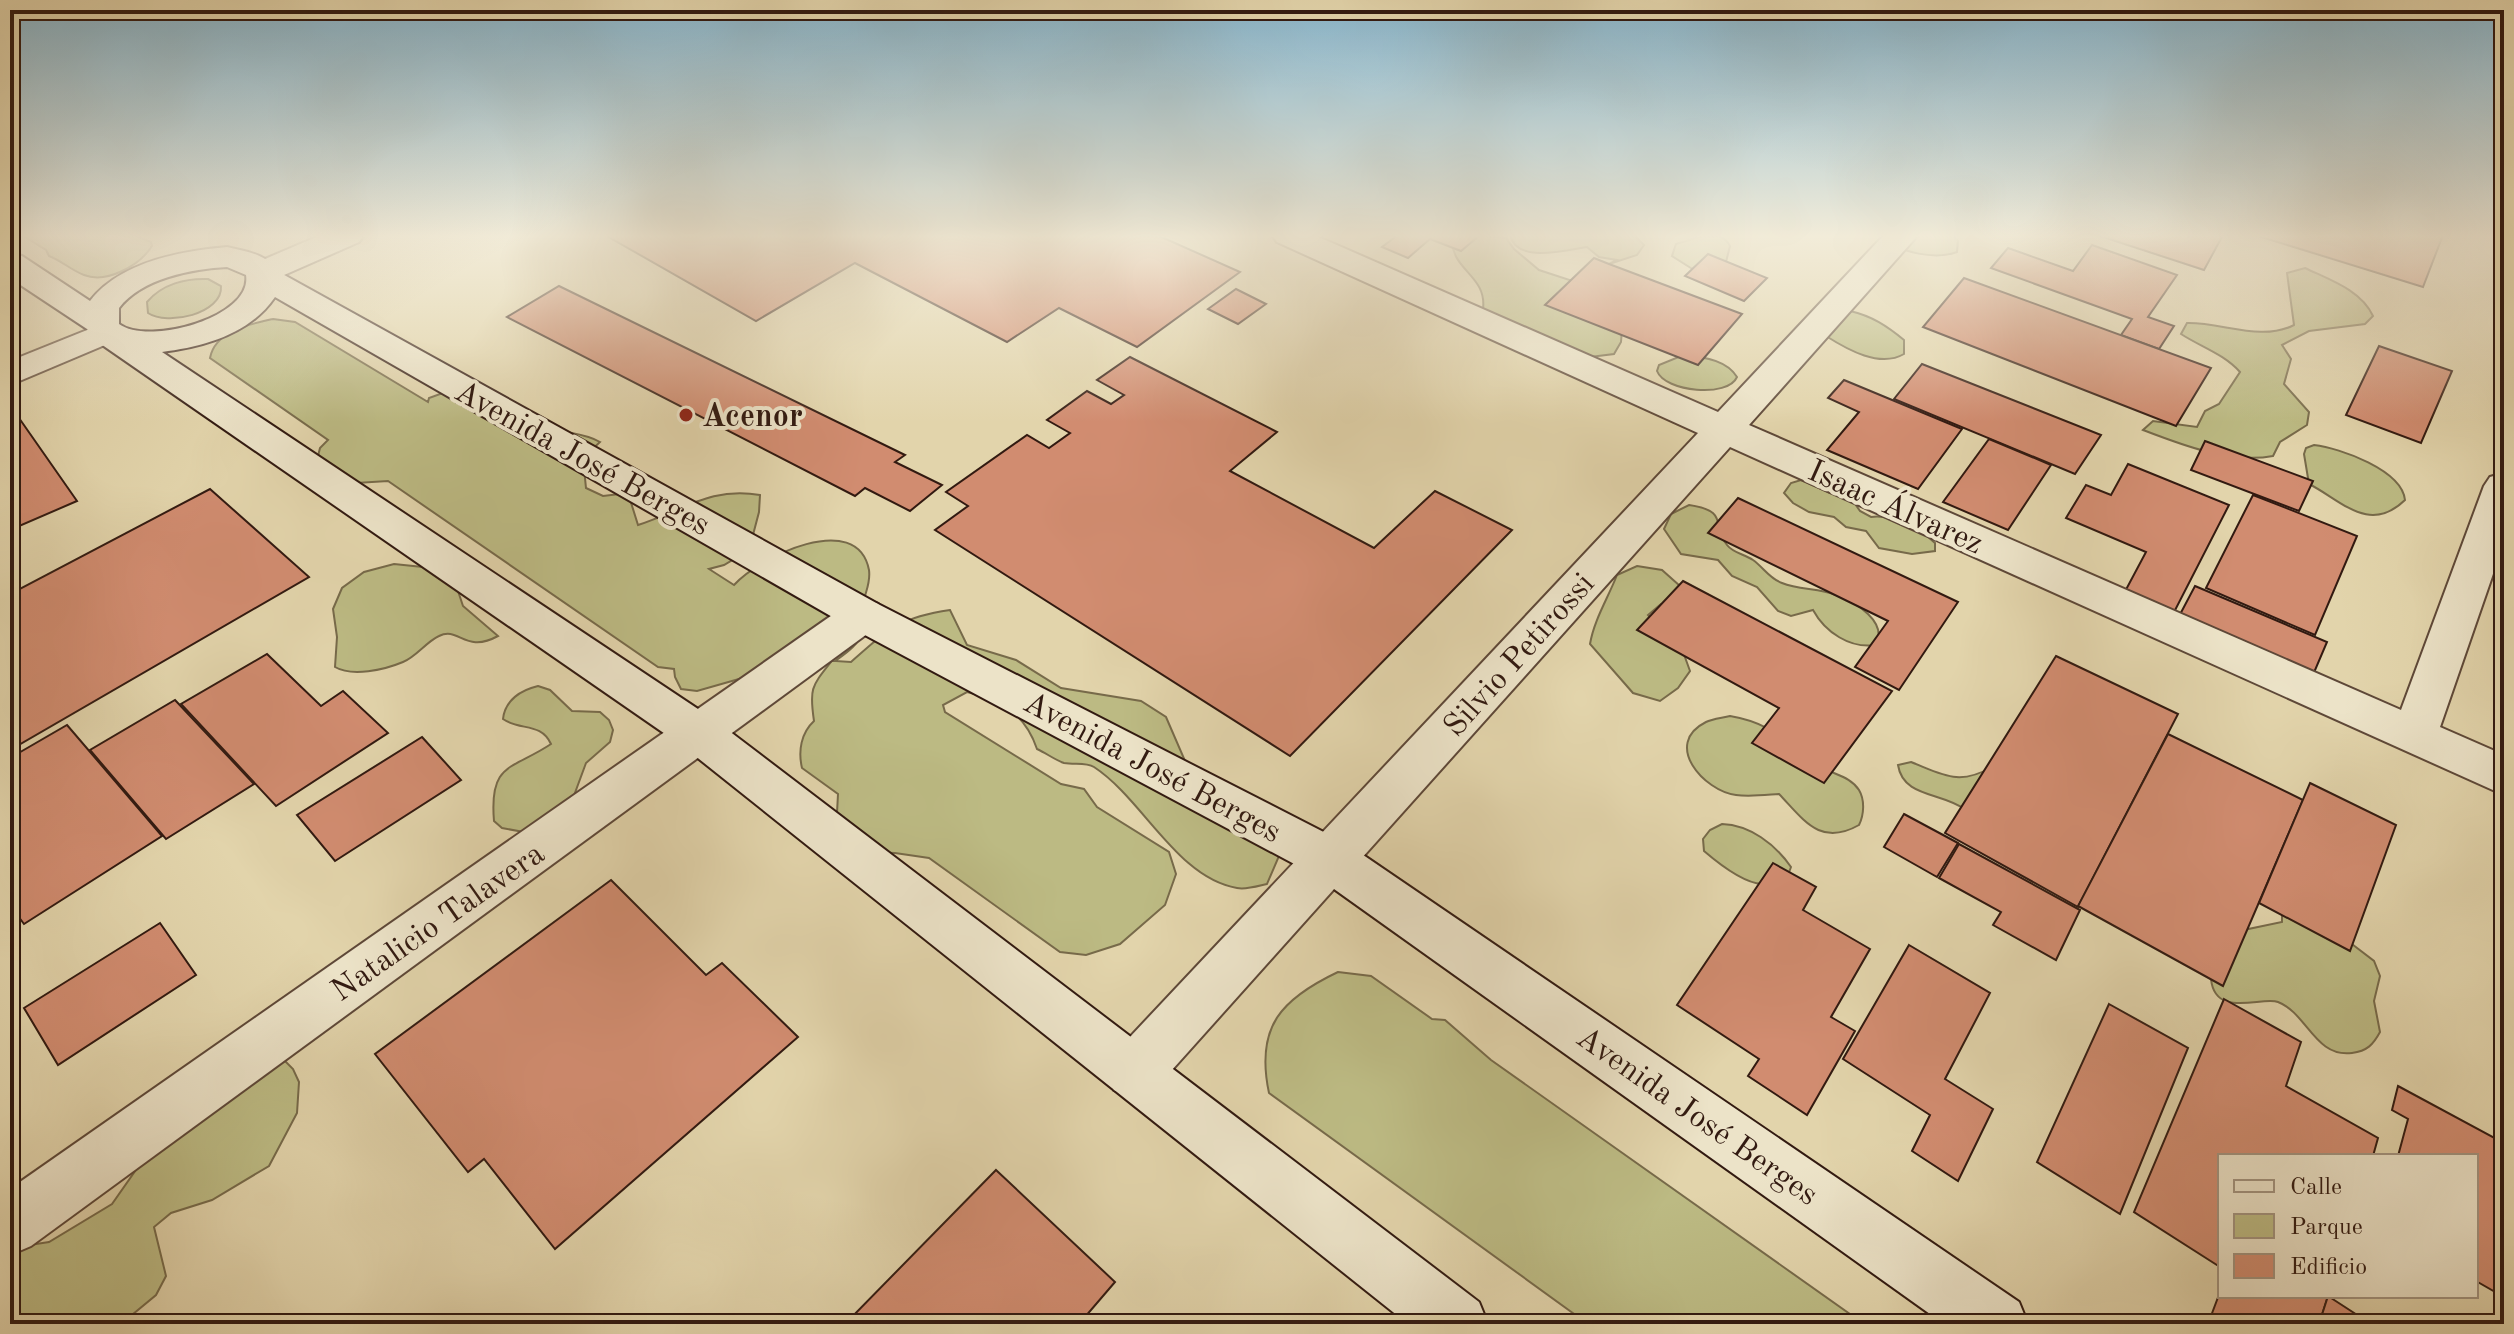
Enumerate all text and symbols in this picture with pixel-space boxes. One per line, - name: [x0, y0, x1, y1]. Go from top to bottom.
- street label: Avenida José Berges: [449, 376, 715, 543]
- place label: Acenor: [702, 402, 803, 434]
- marker: Acenor: [677, 406, 695, 424]
- street label: Isaac Álvarez: [1802, 450, 1990, 562]
- street label: Silvio Petirossi: [1439, 568, 1602, 744]
- street label: Avenida José Berges: [1018, 687, 1286, 850]
- street label: Natalicio Talavera: [326, 838, 551, 1009]
- street label: Avenida José Berges: [1570, 1022, 1823, 1213]
- legend: [2218, 1154, 2478, 1298]
- text: Calle: [2290, 1176, 2342, 1200]
- text: Parque: [2290, 1216, 2363, 1240]
- text: Edificio: [2290, 1256, 2367, 1280]

